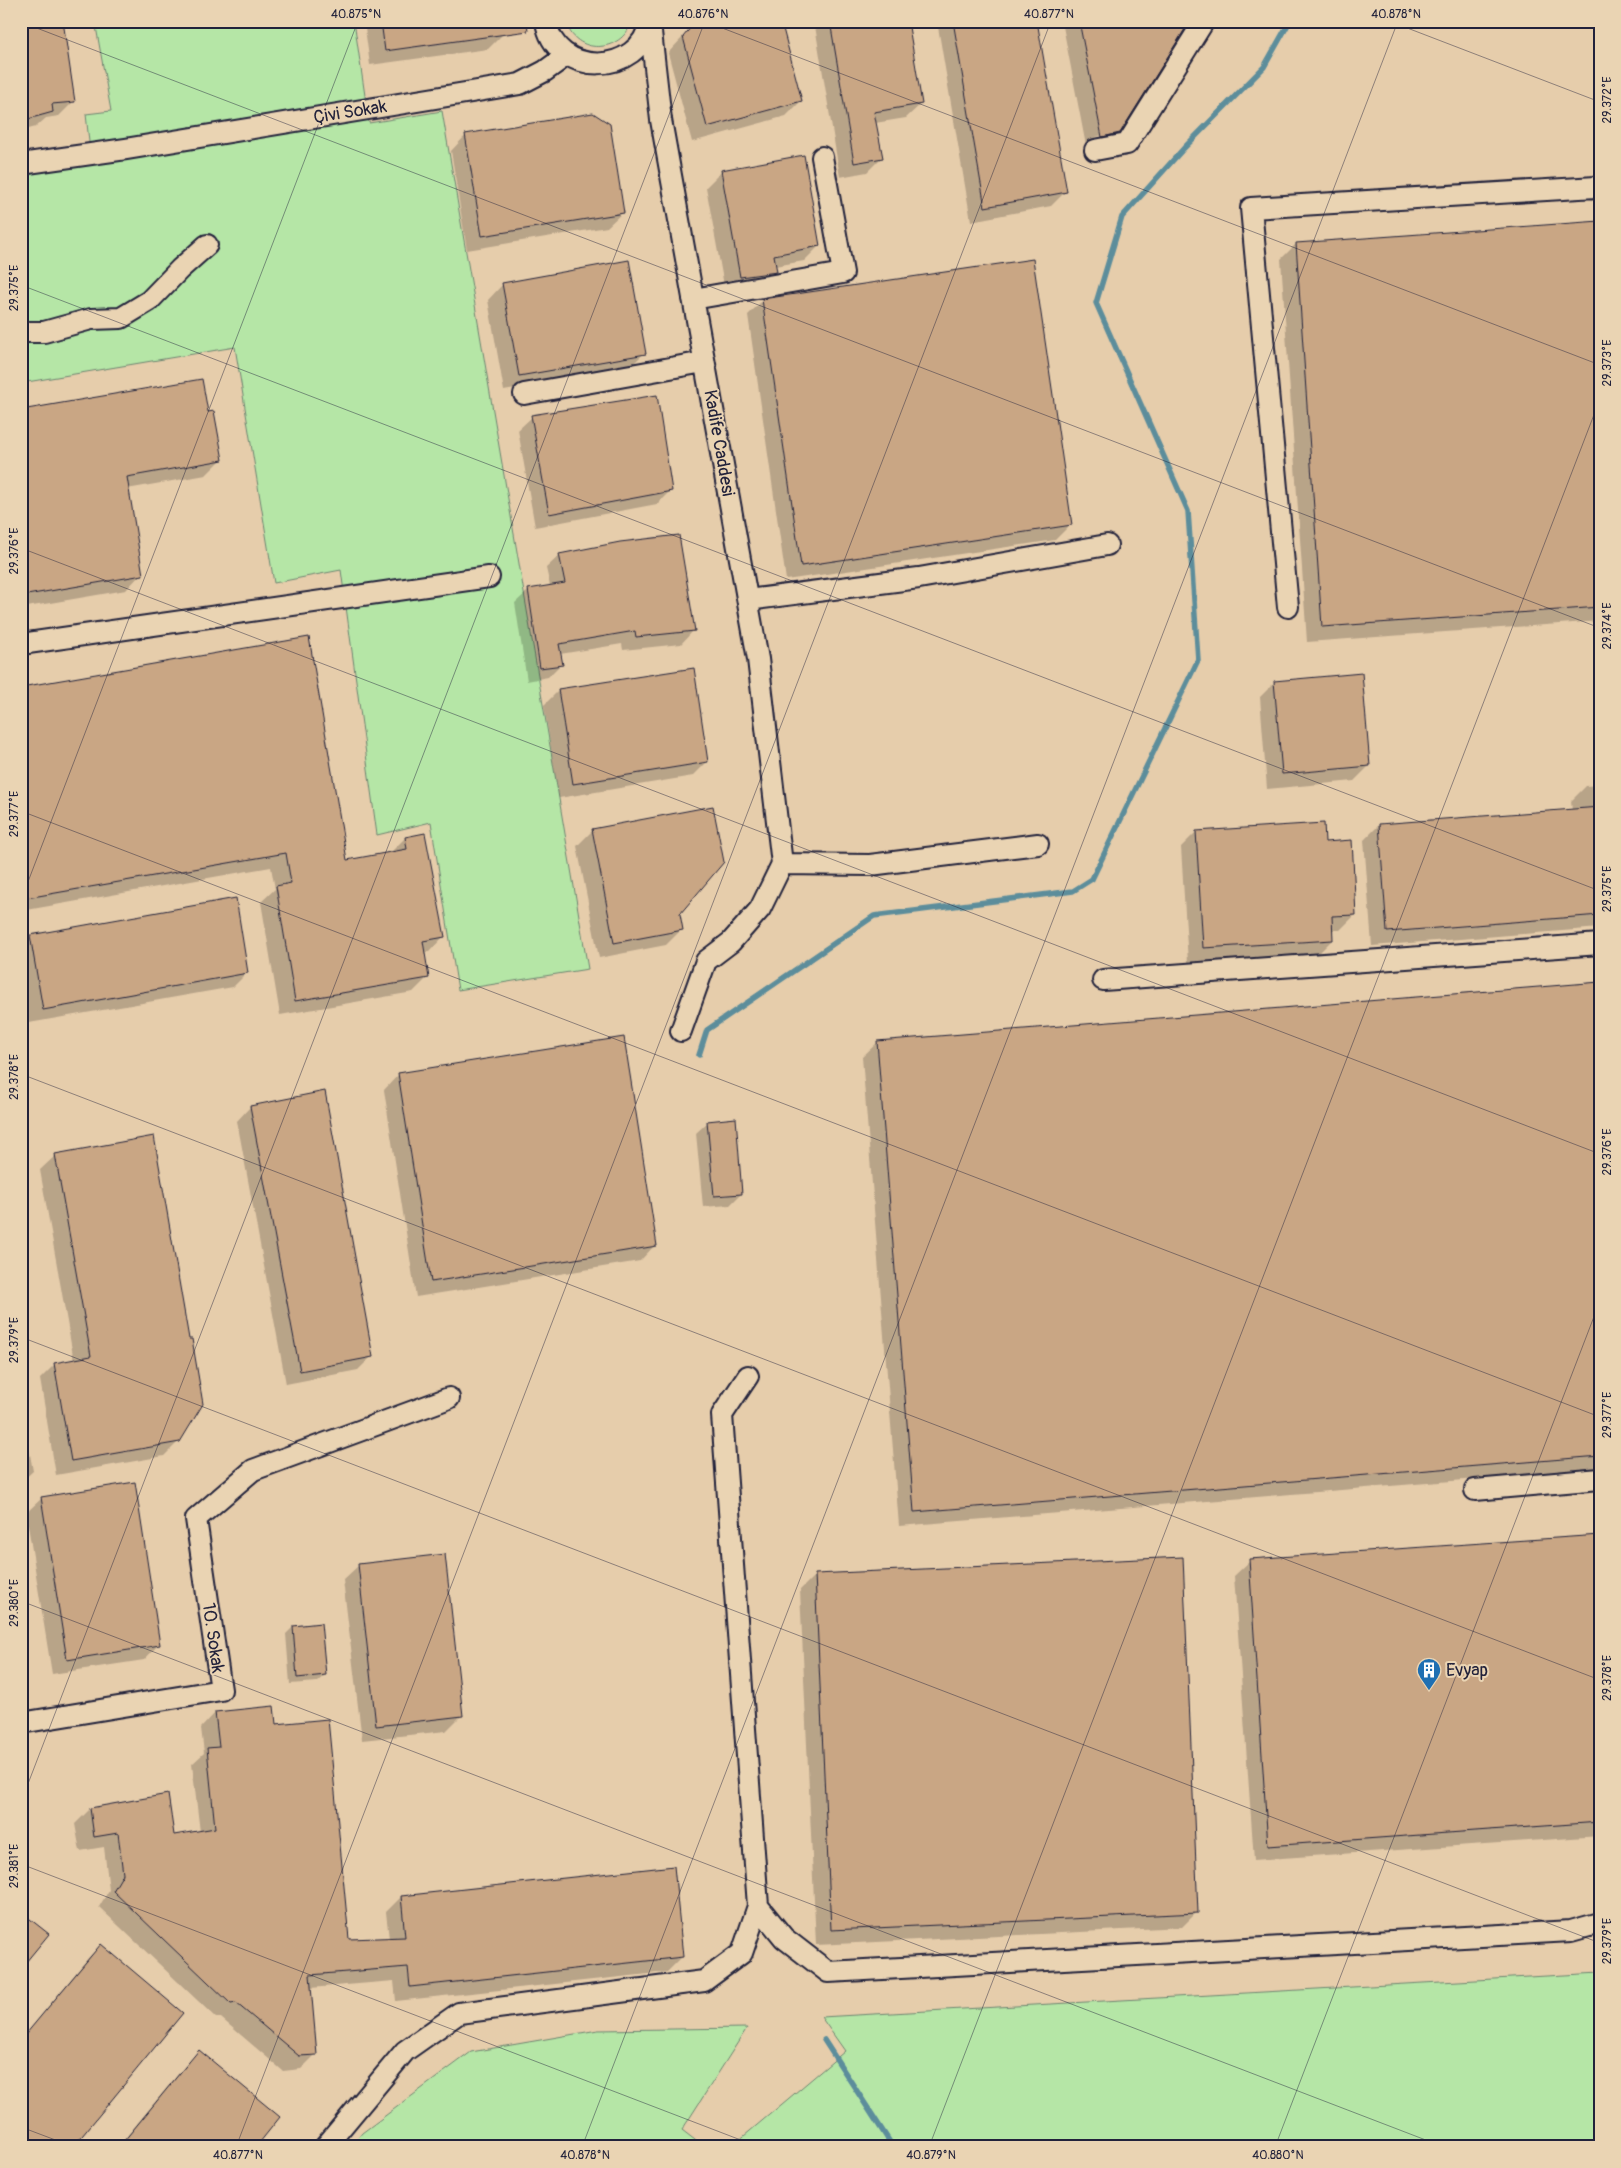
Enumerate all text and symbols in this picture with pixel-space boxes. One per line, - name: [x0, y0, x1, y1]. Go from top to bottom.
- text: 40.875°N: [331, 7, 381, 22]
- text: 40.876°N: [678, 7, 728, 22]
- text: 40.877°N: [1024, 7, 1074, 22]
- text: 40.878°N: [1371, 7, 1421, 22]
- text: 29.372°E: [1600, 77, 1615, 123]
- street label: Çivi Sokak: [312, 95, 389, 129]
- text: 29.375°E: [7, 265, 22, 311]
- text: 29.373°E: [1600, 340, 1615, 386]
- street label: Kadife Caddesi: [698, 388, 740, 498]
- text: 29.376°E: [7, 527, 22, 575]
- text: 29.374°E: [1600, 602, 1615, 650]
- text: 29.377°E: [7, 791, 22, 837]
- text: 29.375°E: [1600, 866, 1615, 912]
- text: 29.378°E: [7, 1054, 22, 1100]
- text: 29.376°E: [1600, 1128, 1615, 1176]
- text: 29.379°E: [7, 1317, 22, 1363]
- text: 29.377°E: [1600, 1392, 1615, 1438]
- text: 29.380°E: [7, 1579, 22, 1627]
- street label: 10. Sokak: [197, 1601, 229, 1675]
- text: 29.378°E: [1600, 1655, 1615, 1701]
- building icon: Evyap: [1416, 1657, 1442, 1691]
- place label: Evyap: [1446, 1659, 1488, 1682]
- text: 29.381°E: [7, 1844, 22, 1888]
- text: 29.379°E: [1600, 1918, 1615, 1964]
- text: 40.877°N: [213, 2148, 263, 2163]
- text: 40.878°N: [560, 2148, 610, 2163]
- text: 40.879°N: [906, 2148, 956, 2163]
- text: 40.880°N: [1252, 2148, 1304, 2163]

